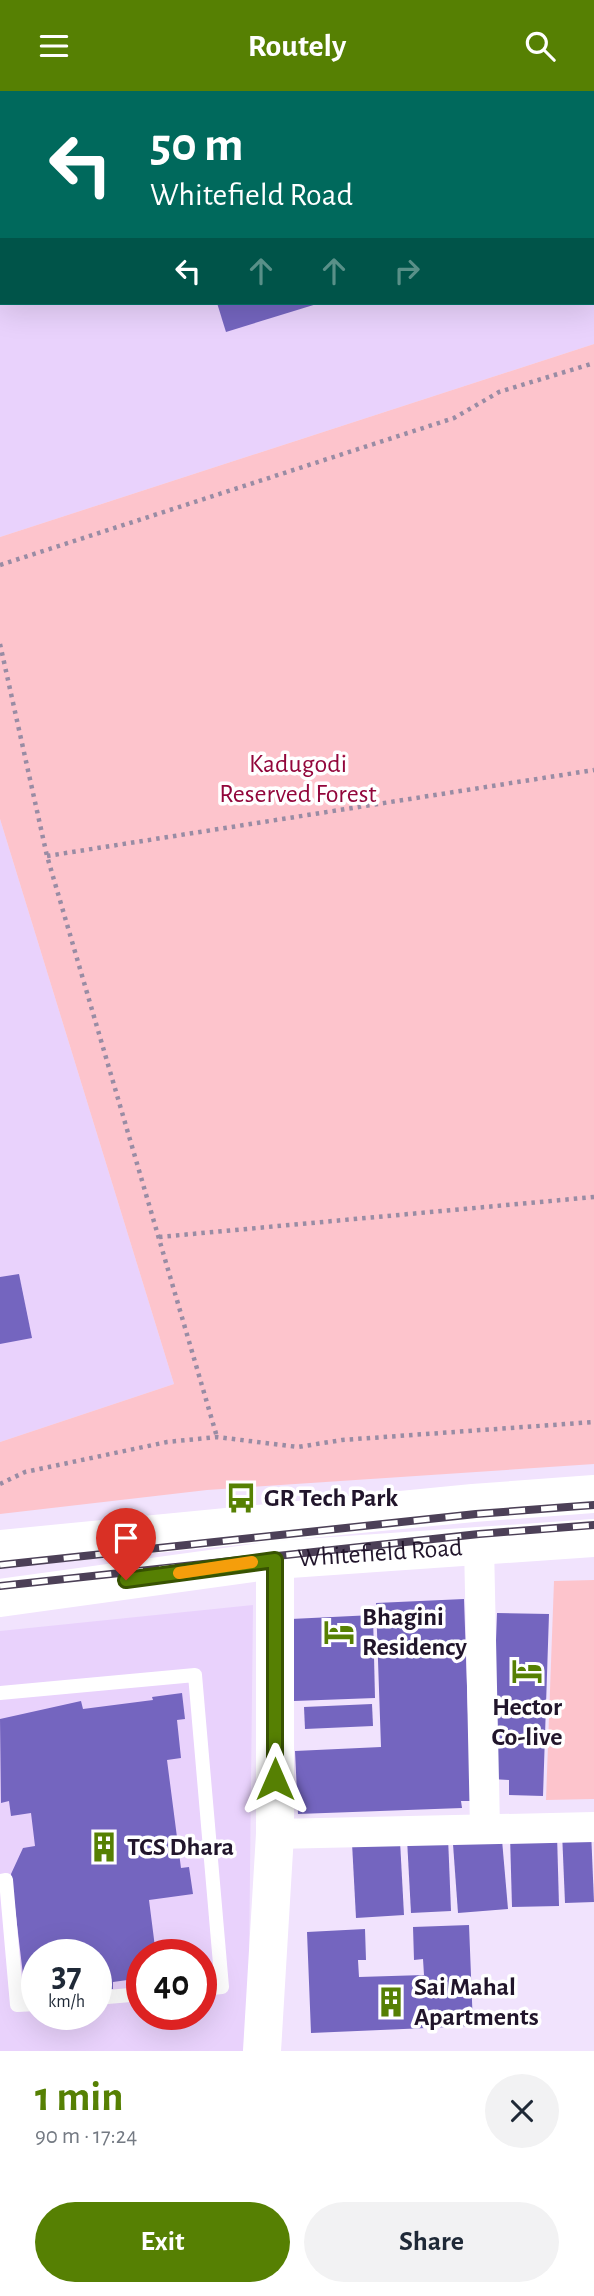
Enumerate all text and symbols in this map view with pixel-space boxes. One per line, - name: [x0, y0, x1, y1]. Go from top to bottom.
- icon: menu: [35, 27, 73, 65]
- icon: search: [521, 27, 559, 65]
- text: Routely: [248, 30, 346, 62]
- icon: left: [35, 119, 126, 210]
- text: 50 m: [150, 121, 244, 170]
- text: Whitefield Road: [150, 179, 353, 211]
- icon: left: [169, 252, 207, 290]
- icon: ahead: [242, 252, 280, 290]
- icon: ahead: [315, 252, 353, 290]
- icon: right: [388, 252, 426, 290]
- park label: Kadugodi Reserved Forest: [219, 751, 377, 807]
- bus stop icon: GR Tech Park: [224, 1481, 258, 1515]
- place label: GR Tech Park: [264, 1485, 398, 1511]
- pin: [96, 1508, 156, 1580]
- icon: arrive: [107, 1519, 145, 1557]
- street label: Whitefield Road: [297, 1534, 463, 1571]
- place label: Bhagini Residency: [362, 1604, 467, 1660]
- hotel icon: Bhagini Residency: [322, 1615, 356, 1649]
- hotel icon: Hector Co-live: [510, 1654, 544, 1688]
- place label: Hector Co-live: [492, 1694, 562, 1750]
- position arrow: [238, 1742, 312, 1816]
- building icon: TCS Dhara: [87, 1830, 121, 1864]
- place label: TCS Dhara: [127, 1834, 234, 1860]
- speed limit sign: 40: [126, 1939, 217, 2030]
- text: 37: [51, 1958, 82, 1993]
- place label: Sai Mahal Apartments: [414, 1974, 539, 2030]
- building icon: Sai Mahal Apartments: [374, 1985, 408, 2019]
- text: km/h: [48, 1993, 85, 2011]
- button: close: [485, 2074, 559, 2148]
- text: 1 min: [35, 2076, 124, 2118]
- text: 90 m · 17:24: [35, 2125, 137, 2148]
- button: Exit: [35, 2202, 290, 2282]
- button: Share: [304, 2202, 559, 2282]

